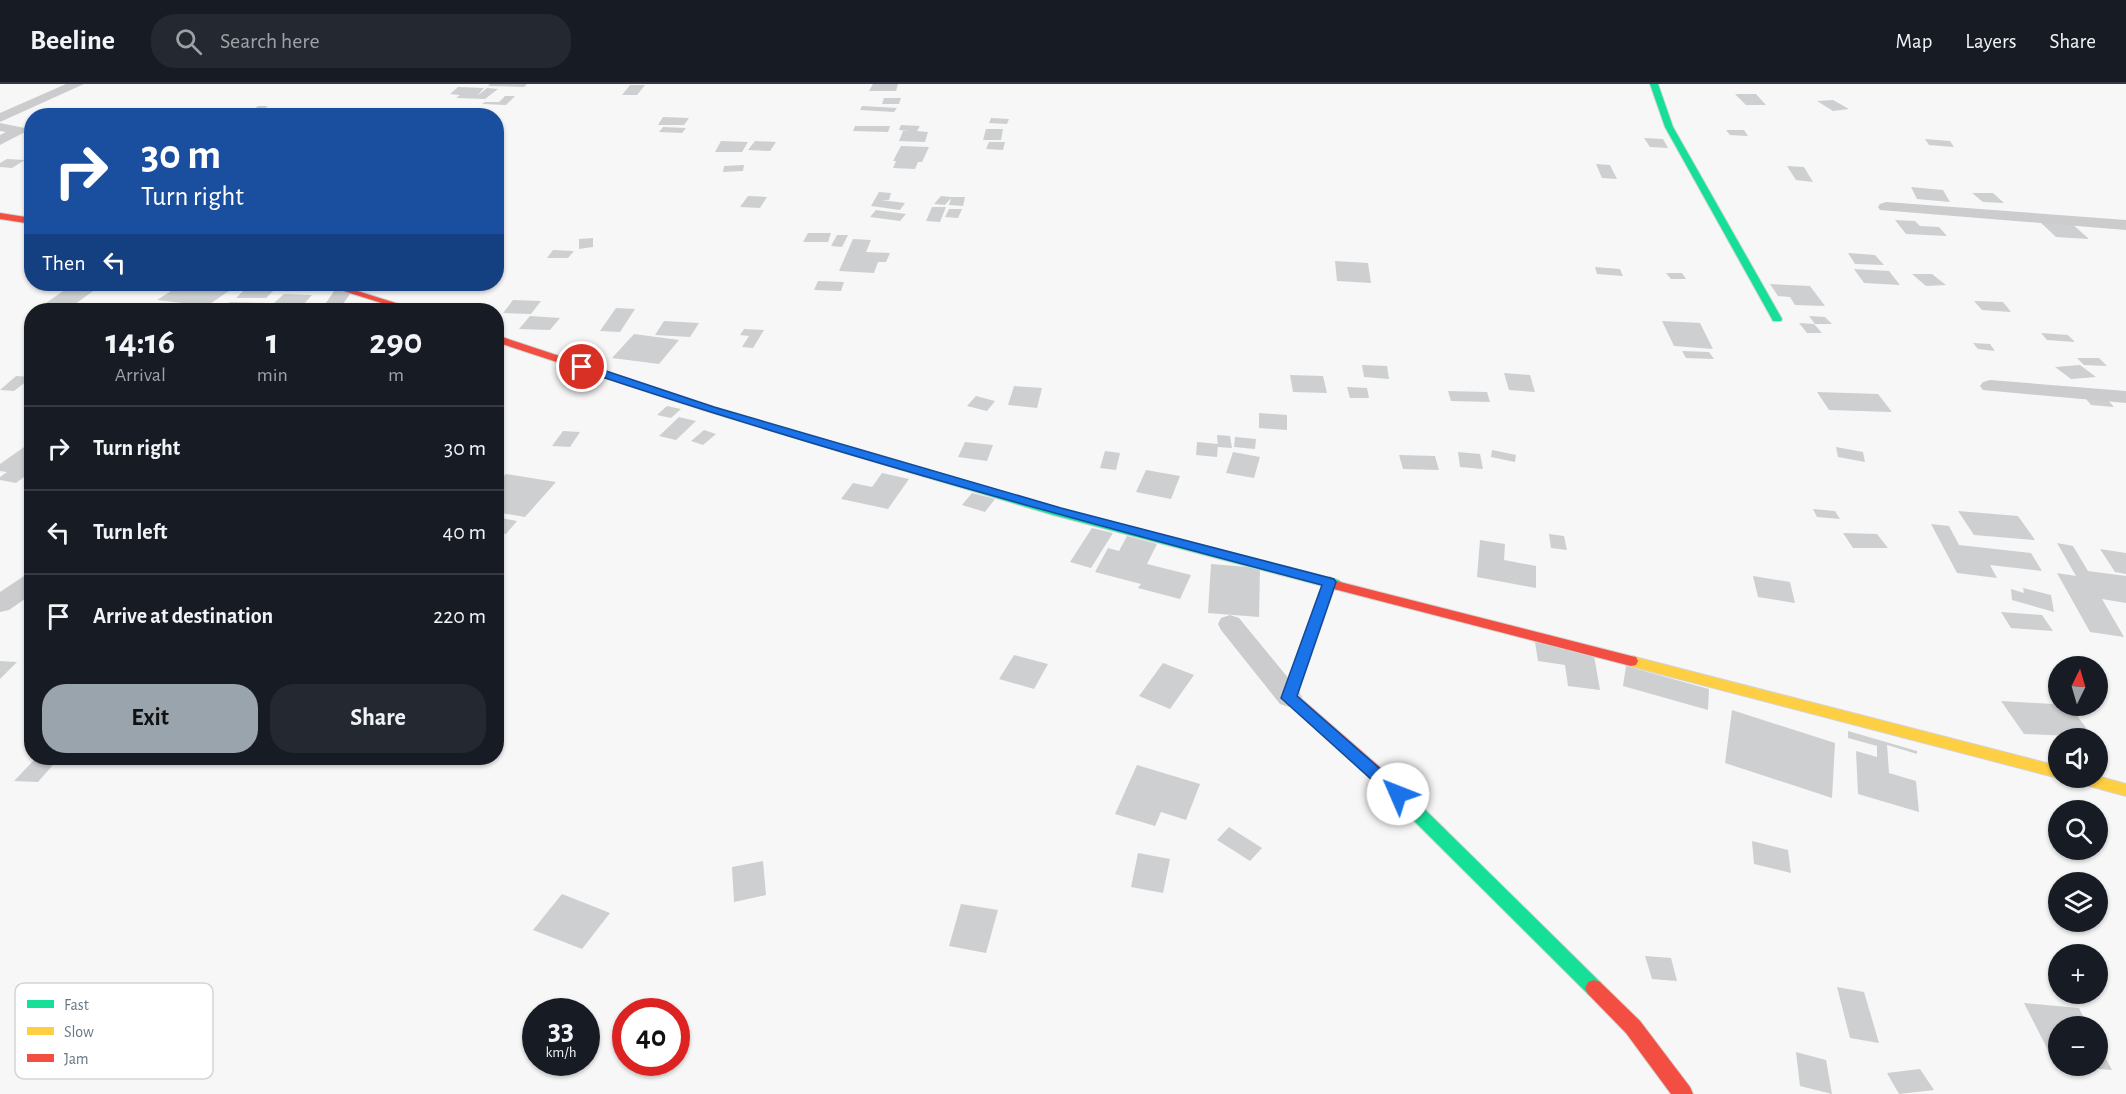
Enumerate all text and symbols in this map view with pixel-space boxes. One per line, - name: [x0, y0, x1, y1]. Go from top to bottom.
- search box: [151, 14, 571, 68]
- icon: search: [172, 25, 205, 58]
- text: Beeline: [30, 27, 115, 55]
- text: Search here: [220, 30, 320, 52]
- text: Map: [1896, 31, 1932, 52]
- text: Layers: [1965, 31, 2016, 52]
- text: Share: [2049, 31, 2096, 52]
- icon: right: [42, 132, 120, 210]
- text: 30 m: [141, 134, 221, 176]
- text: Turn right: [141, 183, 244, 210]
- icon: left: [98, 246, 131, 279]
- text: Then: [42, 252, 86, 274]
- text: 14:16: [106, 324, 175, 360]
- text: 1: [266, 324, 279, 360]
- text: 290: [369, 324, 422, 360]
- pin: [556, 341, 607, 392]
- icon: arrive: [565, 350, 598, 383]
- text: Arrival: [115, 365, 166, 385]
- text: min: [257, 365, 288, 385]
- text: m: [388, 365, 404, 385]
- icon: right: [42, 432, 75, 465]
- text: Turn right: [93, 437, 180, 459]
- text: 30 m: [444, 437, 486, 459]
- icon: left: [42, 516, 75, 549]
- text: Turn left: [93, 521, 167, 543]
- text: 40 m: [443, 521, 486, 543]
- icon: arrive: [42, 600, 75, 633]
- text: Arrive at destination: [93, 605, 273, 627]
- text: 220 m: [433, 605, 486, 627]
- north arrow: [2048, 656, 2108, 716]
- map controls: [2048, 656, 2108, 1076]
- button: Exit: [42, 684, 258, 753]
- button: Share: [270, 684, 486, 753]
- button: sound: [2048, 728, 2108, 788]
- position arrow: [1366, 762, 1430, 826]
- button: search: [2048, 800, 2108, 860]
- button: layers: [2048, 872, 2108, 932]
- button: +: [2048, 944, 2108, 1004]
- legend: [15, 983, 213, 1079]
- text: Fast: [64, 997, 89, 1013]
- speed limit sign: 40: [612, 998, 690, 1076]
- text: 33: [548, 1015, 574, 1045]
- button: −: [2048, 1016, 2108, 1076]
- text: Slow: [64, 1024, 94, 1040]
- text: km/h: [546, 1045, 576, 1060]
- text: Jam: [64, 1051, 89, 1067]

